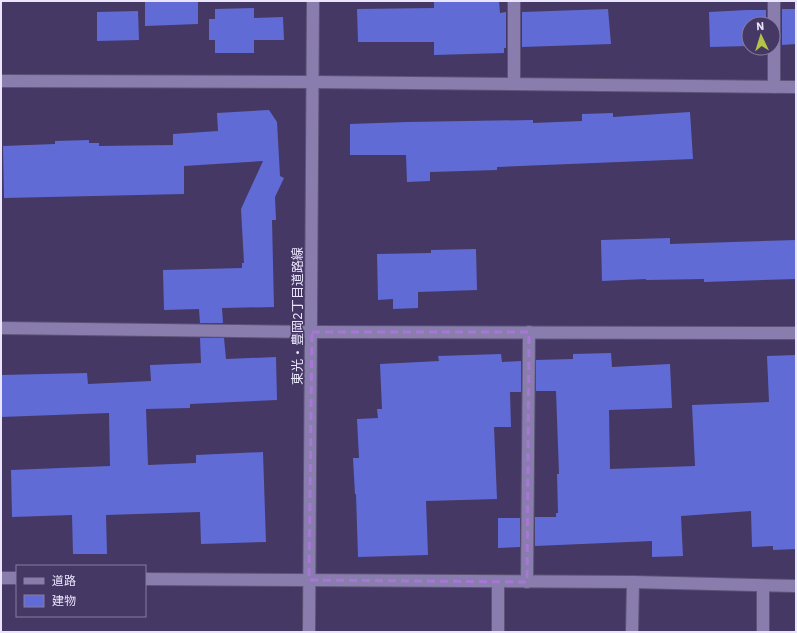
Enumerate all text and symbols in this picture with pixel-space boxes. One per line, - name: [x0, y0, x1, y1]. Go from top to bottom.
- north arrow: [741, 16, 781, 56]
- text: N: [756, 19, 765, 33]
- street label: 東光・豊岡2丁目道路線: [289, 247, 306, 385]
- legend: [16, 565, 146, 617]
- text: 道路: [52, 573, 76, 588]
- text: 建物: [52, 593, 76, 608]

